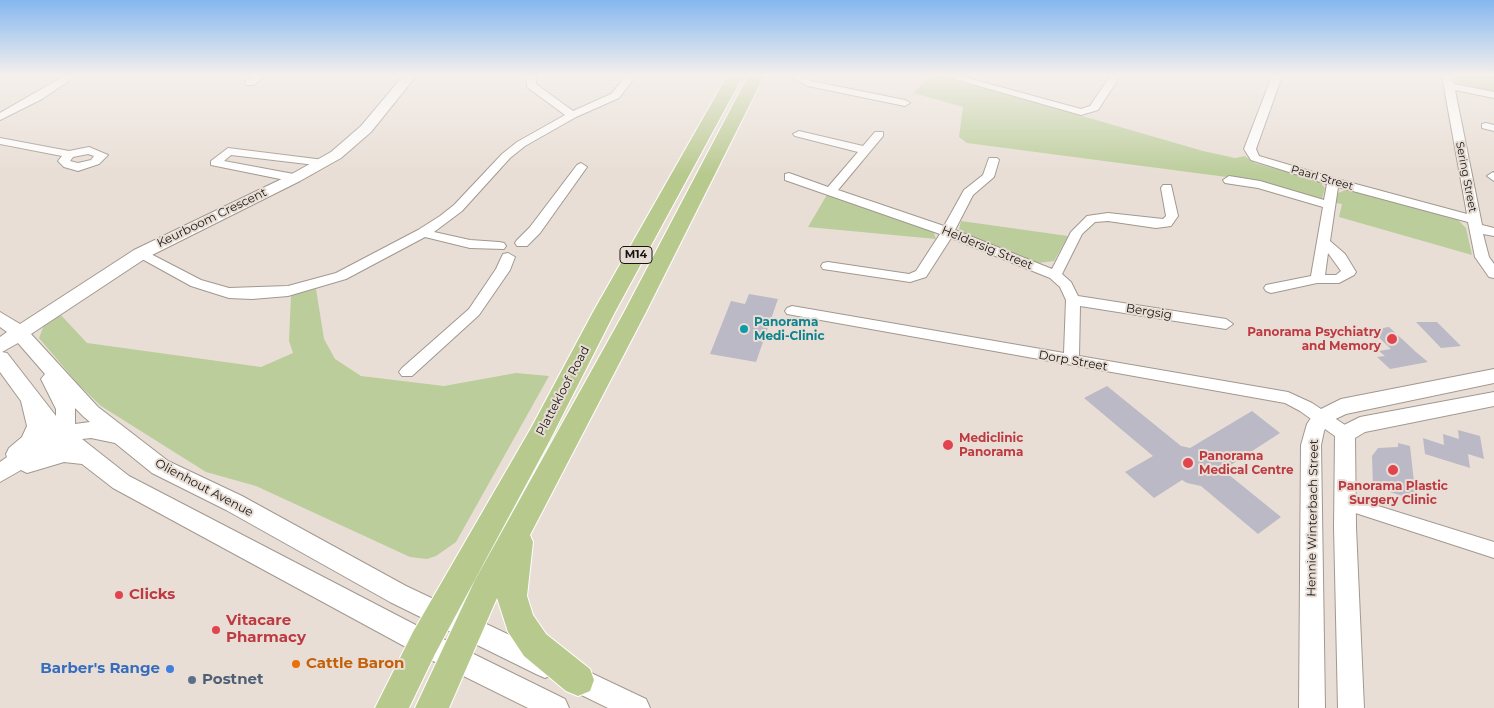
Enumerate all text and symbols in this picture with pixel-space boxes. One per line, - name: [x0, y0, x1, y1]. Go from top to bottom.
- street label: Sering Street: [1453, 140, 1479, 214]
- street label: Paarl Street: [1289, 163, 1355, 193]
- street label: Keurboom Crescent: [155, 185, 269, 251]
- street label: Heldersig Street: [939, 223, 1035, 273]
- road number: M14: [620, 246, 652, 264]
- street label: Bergsig: [1125, 301, 1173, 323]
- place label: Panorama Medi-Clinic: [754, 315, 825, 343]
- marker: Panorama Medi-Clinic: [738, 323, 750, 335]
- place label: Panorama Psychiatry and Memory: [1247, 325, 1381, 353]
- marker: Panorama Psychiatry and Memory: [1385, 332, 1399, 346]
- street label: Plattekloof Road: [533, 344, 593, 438]
- street label: Dorp Street: [1037, 348, 1109, 374]
- place label: Mediclinic Panorama: [959, 431, 1023, 459]
- marker: Mediclinic Panorama: [941, 438, 955, 452]
- street label: Hennie Winterbach Street: [1304, 439, 1322, 597]
- place label: Panorama Medical Centre: [1199, 449, 1294, 477]
- street label: Olienhout Avenue: [153, 456, 255, 520]
- marker: Panorama Medical Centre: [1181, 456, 1195, 470]
- marker: Panorama Plastic Surgery Clinic: [1386, 463, 1400, 477]
- place label: Panorama Plastic Surgery Clinic: [1338, 479, 1448, 507]
- place label: Clicks: [129, 586, 175, 604]
- marker: Clicks: [113, 589, 125, 601]
- place label: Vitacare Pharmacy: [226, 612, 306, 647]
- marker: Vitacare Pharmacy: [210, 624, 222, 636]
- place label: Cattle Baron: [306, 655, 404, 673]
- marker: Cattle Baron: [290, 658, 302, 670]
- place label: Barber's Range: [40, 660, 160, 678]
- marker: Barber's Range: [164, 663, 176, 675]
- place label: Postnet: [202, 671, 264, 689]
- marker: Postnet: [186, 674, 198, 686]

